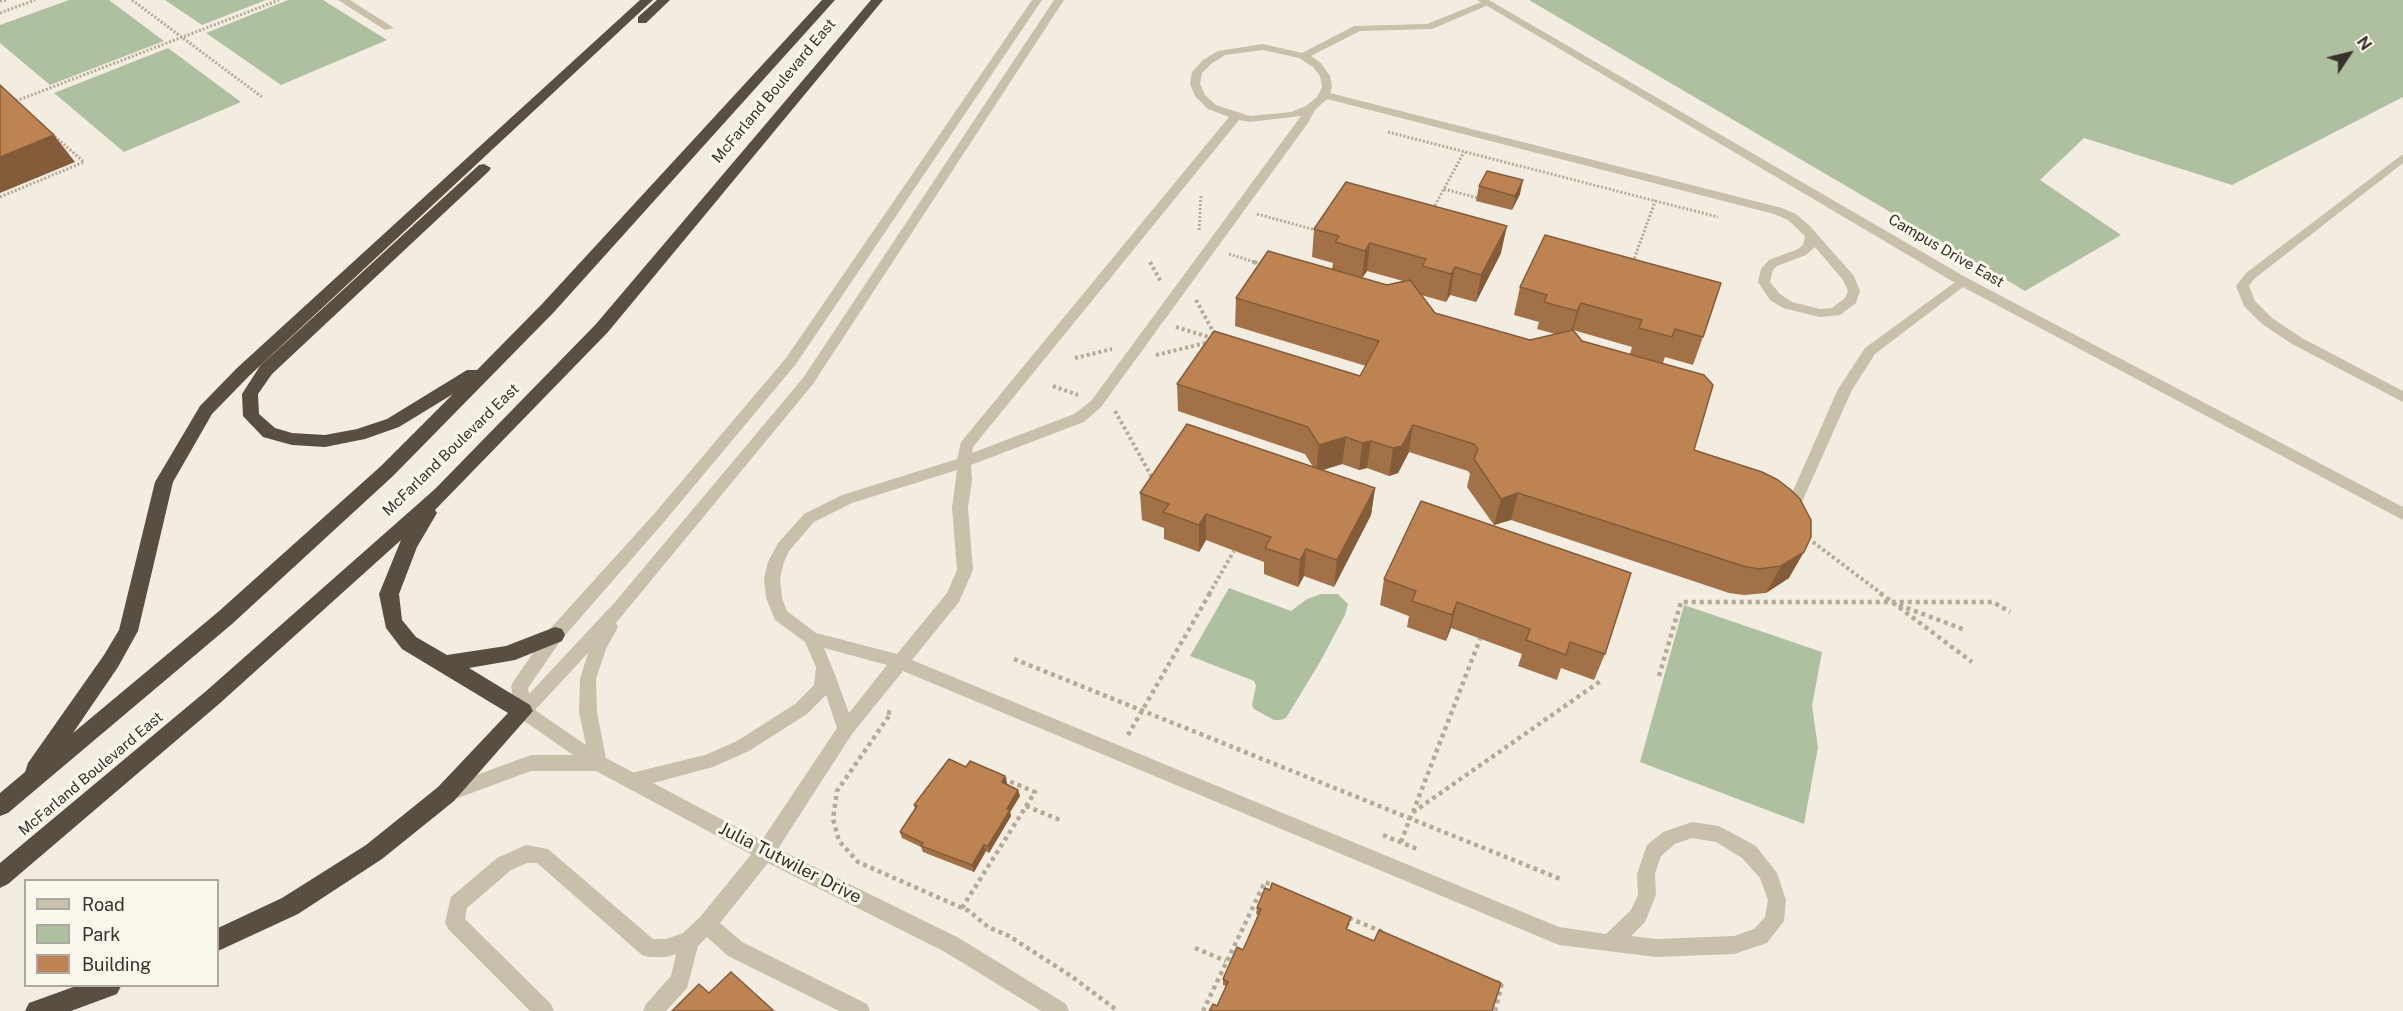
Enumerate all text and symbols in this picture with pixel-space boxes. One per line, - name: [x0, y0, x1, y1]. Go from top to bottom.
- street label: McFarland Boulevard East: [708, 15, 840, 167]
- north arrow: [2319, 24, 2379, 84]
- text: N: [2353, 33, 2376, 54]
- street label: Campus Drive East: [1885, 211, 2007, 291]
- street label: McFarland Boulevard East: [379, 380, 523, 520]
- street label: McFarland Boulevard East: [15, 708, 167, 840]
- street label: Julia Tutwiler Drive: [715, 818, 865, 908]
- legend: [24, 879, 219, 987]
- text: Road: [82, 894, 125, 915]
- text: Park: [82, 924, 120, 945]
- text: Building: [82, 954, 151, 975]

